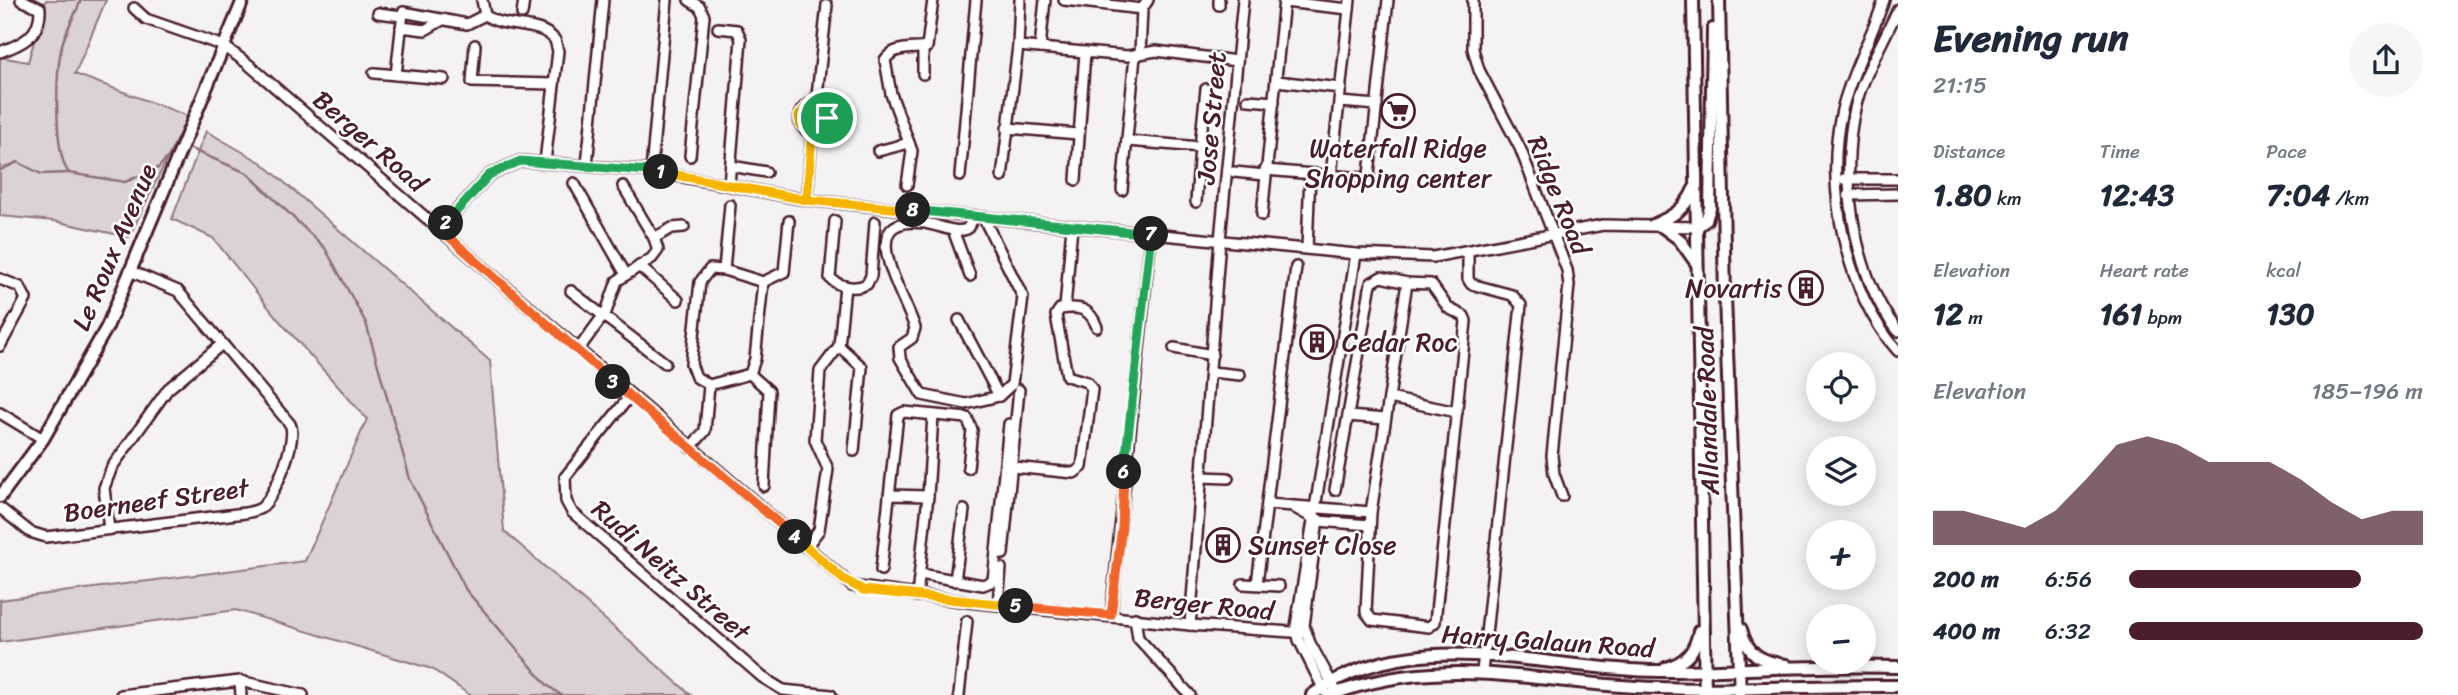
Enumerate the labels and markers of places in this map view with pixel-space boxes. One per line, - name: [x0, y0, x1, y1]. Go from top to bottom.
- pin: [797, 88, 857, 148]
- supermarket icon: Waterfall Ridge Shopping center: [1379, 92, 1417, 130]
- place label: Waterfall Ridge Shopping center: [1305, 125, 1493, 201]
- pin: 1: [644, 154, 678, 190]
- pin: 8: [895, 192, 930, 228]
- pin: 2: [428, 206, 464, 241]
- pin: 7: [1134, 216, 1168, 252]
- place label: Novartis: [1685, 265, 1783, 311]
- building icon: Novartis: [1787, 269, 1825, 307]
- place label: Cedar Roc: [1342, 319, 1457, 365]
- building icon: Cedar Roc: [1298, 323, 1336, 361]
- pin: 3: [596, 364, 630, 400]
- pin: 6: [1106, 454, 1142, 490]
- pin: 4: [778, 520, 812, 554]
- place label: Sunset Close: [1248, 522, 1397, 568]
- building icon: Sunset Close: [1204, 526, 1242, 564]
- pin: 5: [998, 588, 1034, 624]

